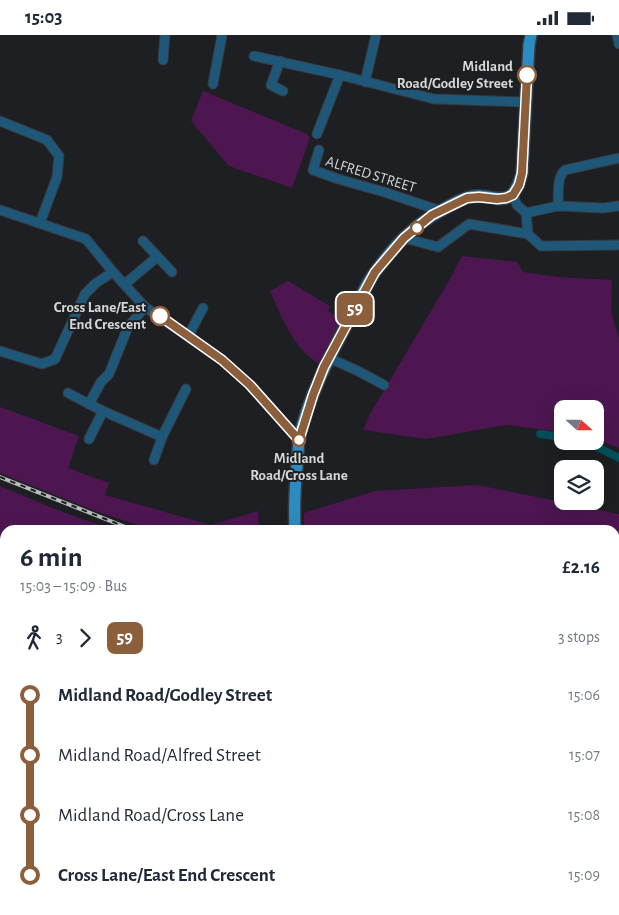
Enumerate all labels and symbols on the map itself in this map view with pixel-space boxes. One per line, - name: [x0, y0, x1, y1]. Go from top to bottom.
- place label: Midland Road/Godley Street: [397, 59, 513, 91]
- marker: Midland Road/Godley Street: [517, 65, 537, 85]
- street label: ALFRED STREET: [324, 154, 418, 196]
- unlabelled marker: [410, 221, 424, 235]
- line badge: 59: [332, 293, 378, 325]
- place label: Cross Lane/East End Crescent: [54, 300, 146, 332]
- marker: Cross Lane/East End Crescent: [150, 306, 170, 326]
- north arrow: [554, 400, 604, 450]
- marker: Midland Road/Cross Lane: [292, 433, 306, 447]
- place label: Midland Road/Cross Lane: [250, 451, 348, 483]

